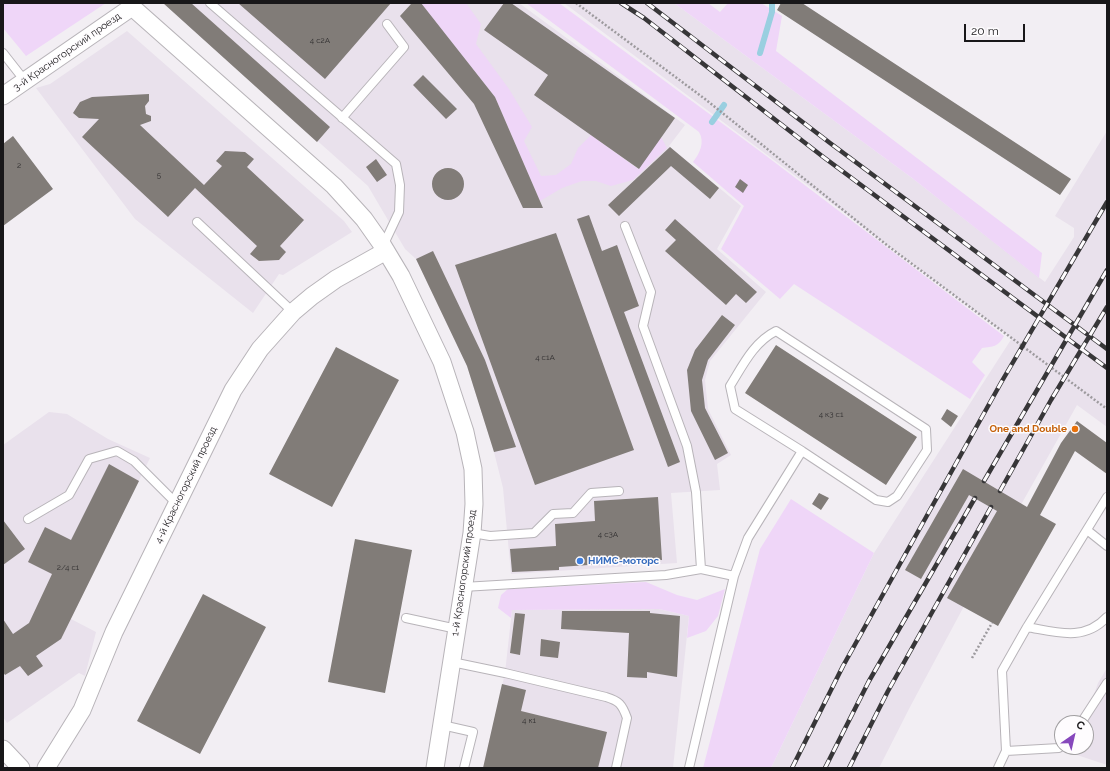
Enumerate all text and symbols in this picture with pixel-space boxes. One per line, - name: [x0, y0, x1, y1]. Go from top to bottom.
- street label: 3-й Красногорский проезд: [11, 10, 123, 94]
- scale bar: [966, 16, 1027, 42]
- text: 20 m: [971, 24, 999, 38]
- house number: 4 с2А: [310, 36, 330, 46]
- house number: 2: [17, 161, 21, 171]
- house number: 5: [157, 171, 161, 181]
- house number: 4 с1А: [535, 353, 555, 363]
- house number: 4 к3 с1: [819, 410, 843, 420]
- place label: One and Double: [990, 423, 1067, 435]
- marker: One and Double: [1070, 424, 1080, 434]
- street label: 4-й Красногорский проезд: [152, 425, 220, 545]
- street label: 1-й Красногорский проезд: [449, 509, 479, 637]
- house number: 4 с3А: [598, 530, 618, 540]
- place label: НИМС-моторс: [588, 555, 659, 567]
- marker: НИМС-моторс: [575, 556, 585, 566]
- house number: 2/4 с1: [57, 563, 79, 573]
- north arrow: [1054, 715, 1094, 755]
- house number: 4 к1: [522, 716, 536, 726]
- text: С: [1074, 718, 1087, 733]

